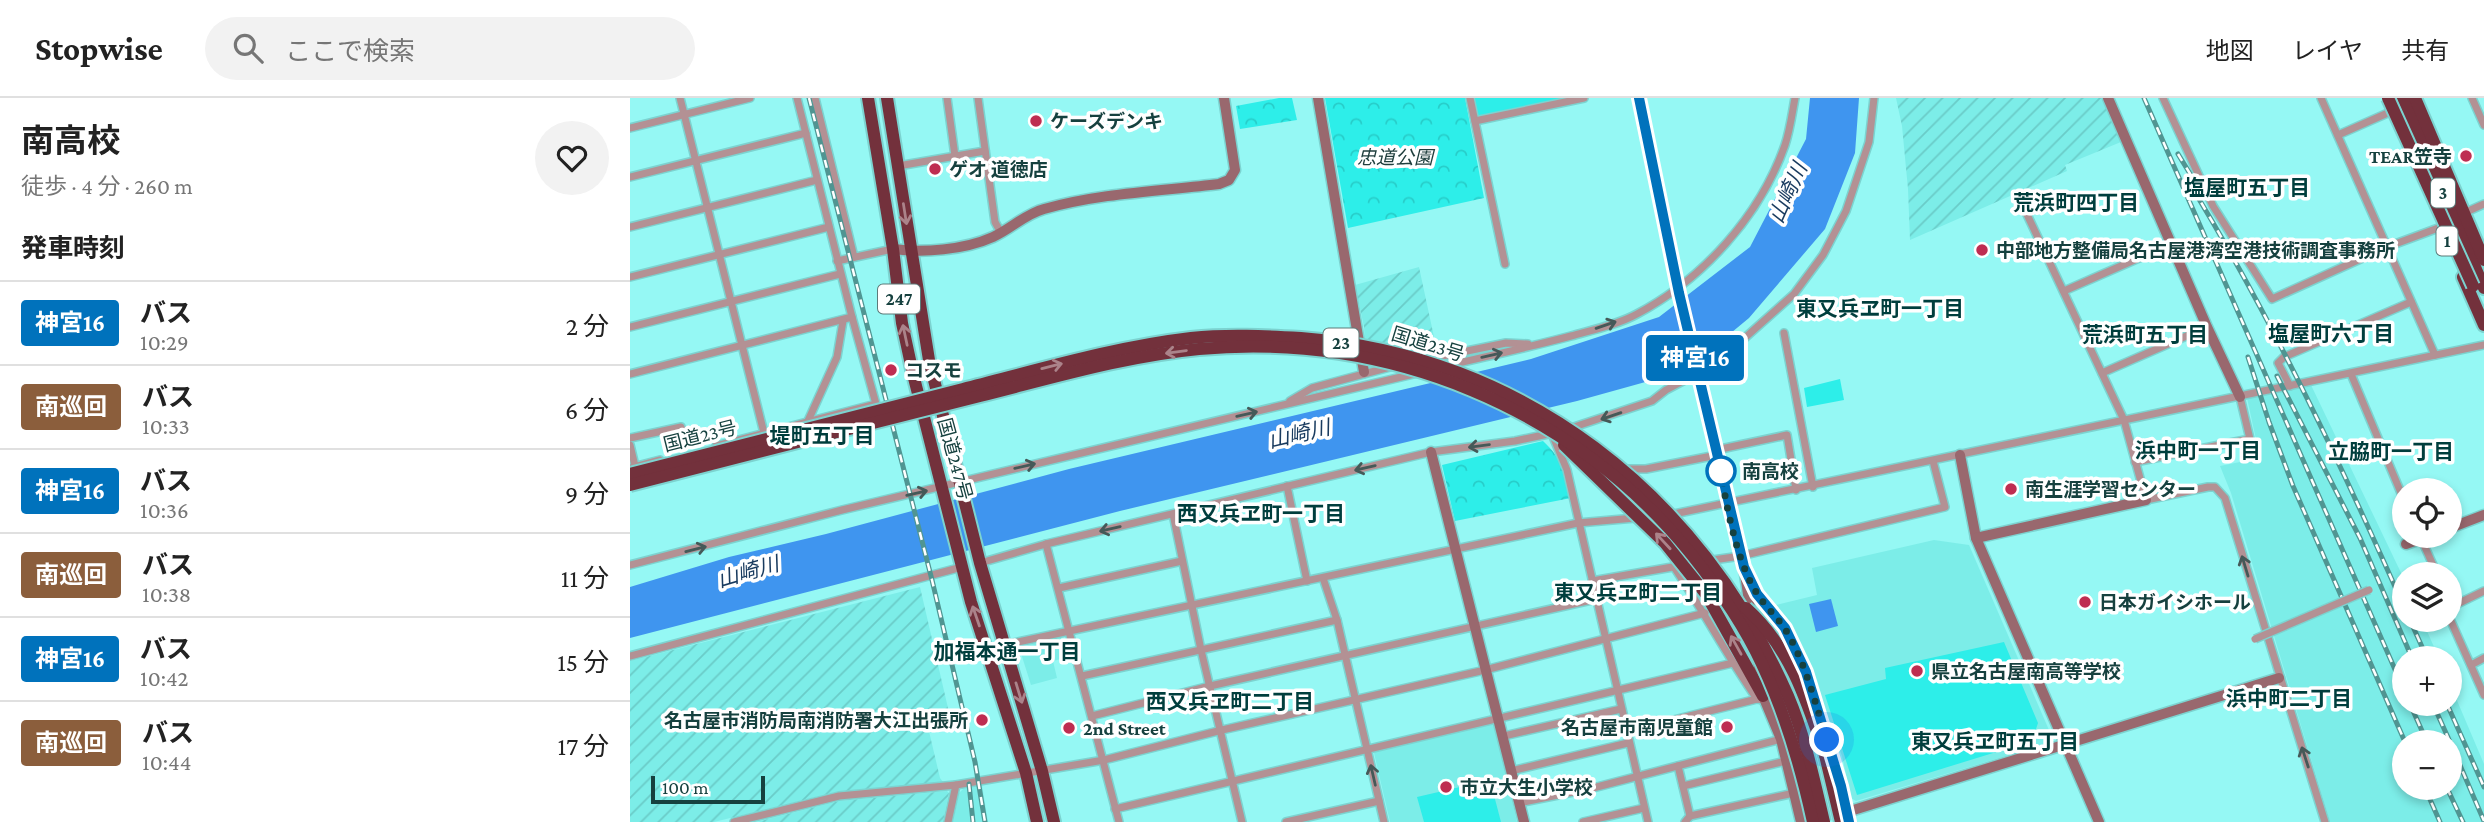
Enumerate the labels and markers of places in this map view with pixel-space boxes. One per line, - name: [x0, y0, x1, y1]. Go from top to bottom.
- place label: ケーズデンキ: [1050, 111, 1163, 132]
- marker: ケーズデンキ: [1028, 113, 1044, 129]
- place label: TEAR笠寺: [2369, 146, 2452, 167]
- marker: TEAR笠寺: [2458, 148, 2474, 164]
- place label: ゲオ 道徳店: [949, 159, 1048, 180]
- marker: ゲオ 道徳店: [927, 161, 943, 177]
- place label: 中部地方整備局名古屋港湾空港技術調査事務所: [1996, 240, 2395, 261]
- marker: 中部地方整備局名古屋港湾空港技術調査事務所: [1974, 242, 1990, 258]
- place label: コスモ: [905, 360, 962, 381]
- marker: コスモ: [883, 362, 899, 378]
- marker: 南高校: [1706, 456, 1736, 486]
- place label: 南高校: [1742, 461, 1799, 482]
- place label: 南生涯学習センター: [2025, 479, 2196, 500]
- marker: 南生涯学習センター: [2003, 481, 2019, 497]
- place label: 日本ガイシホール: [2099, 592, 2251, 613]
- marker: 日本ガイシホール: [2077, 594, 2093, 610]
- place label: 県立名古屋南高等学校: [1931, 661, 2121, 682]
- marker: 県立名古屋南高等学校: [1909, 663, 1925, 679]
- place label: 名古屋市消防局南消防署大江出張所: [664, 710, 968, 731]
- marker: 名古屋市消防局南消防署大江出張所: [974, 712, 990, 728]
- place label: 名古屋市南児童館: [1561, 717, 1713, 738]
- place label: 2nd Street: [1083, 718, 1166, 739]
- marker: 名古屋市南児童館: [1719, 719, 1735, 735]
- marker: 2nd Street: [1061, 720, 1077, 736]
- place label: 市立大生小学校: [1460, 777, 1593, 798]
- marker: 市立大生小学校: [1438, 779, 1454, 795]

